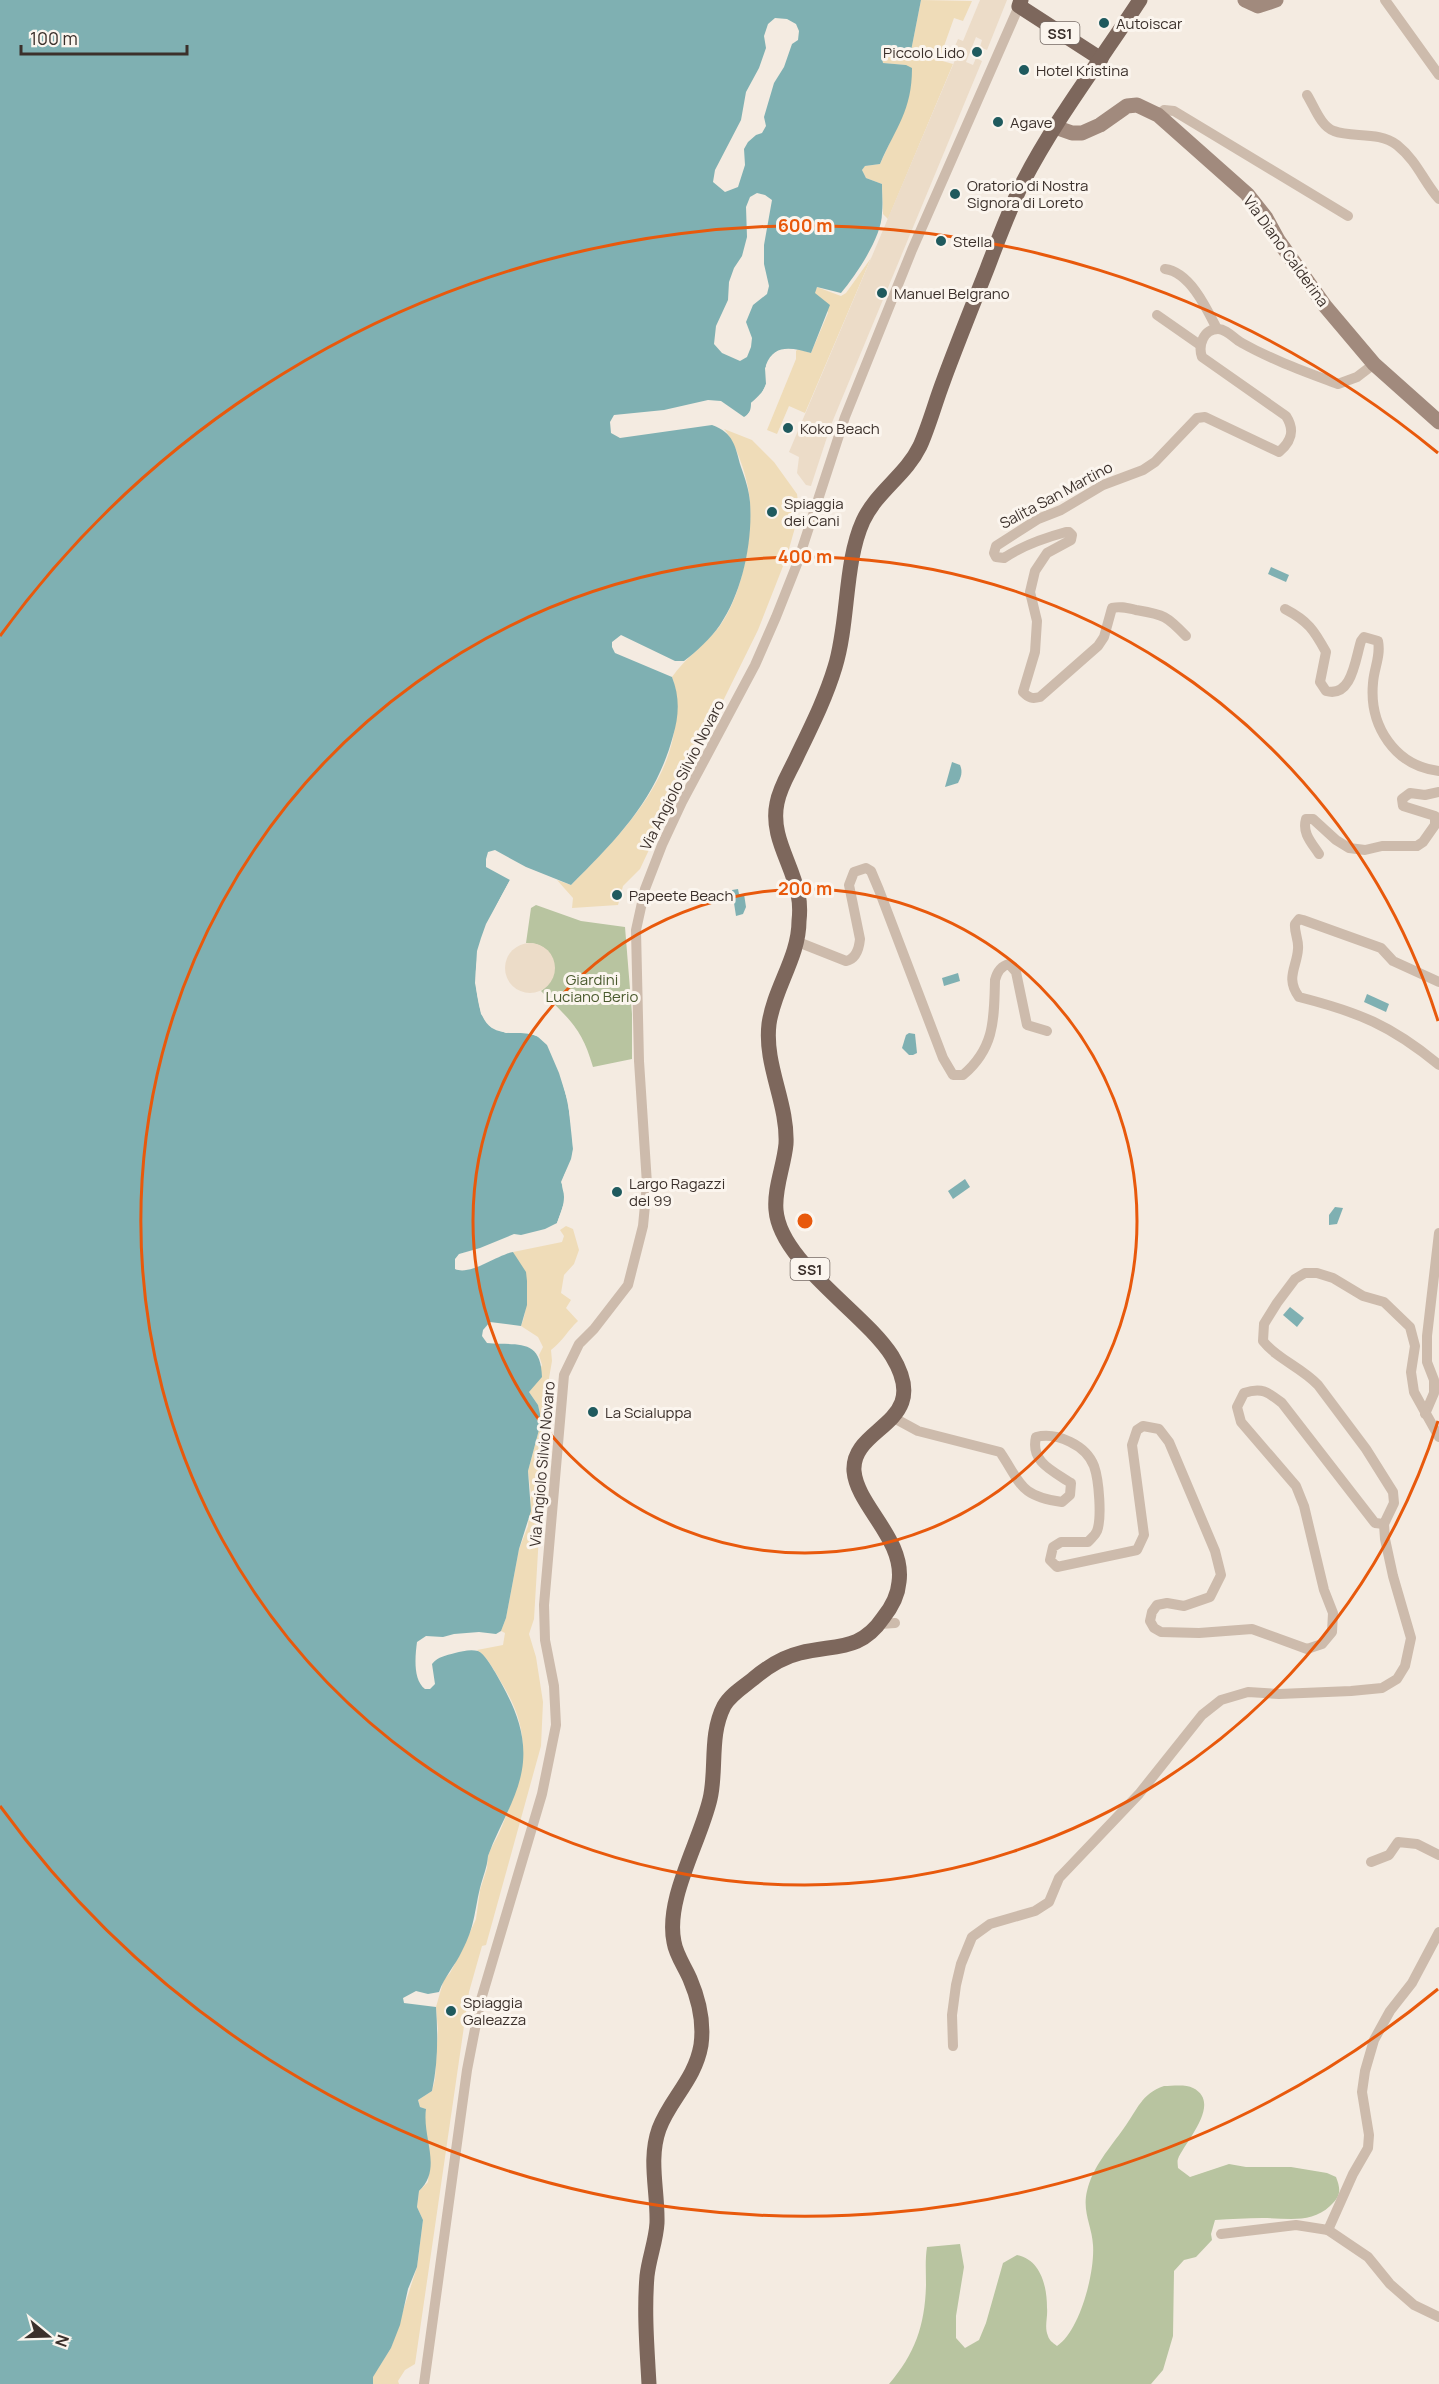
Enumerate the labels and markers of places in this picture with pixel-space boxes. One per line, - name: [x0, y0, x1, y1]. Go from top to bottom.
- place label: Autoiscar: [1116, 13, 1183, 34]
- marker: Autoiscar: [1097, 16, 1111, 30]
- place label: Piccolo Lido: [883, 42, 965, 63]
- marker: Piccolo Lido: [970, 45, 984, 59]
- place label: Hotel Kristina: [1036, 60, 1129, 81]
- marker: Hotel Kristina: [1017, 63, 1031, 77]
- place label: Agave: [1010, 112, 1053, 133]
- marker: Agave: [991, 115, 1005, 129]
- place label: Oratorio di Nostra Signora di Loreto: [967, 175, 1088, 213]
- marker: Oratorio di Nostra Signora di Loreto: [948, 187, 962, 201]
- place label: Stella: [953, 231, 992, 252]
- marker: Stella: [934, 234, 948, 248]
- place label: Manuel Belgrano: [894, 283, 1010, 304]
- marker: Manuel Belgrano: [875, 286, 889, 300]
- place label: Koko Beach: [800, 418, 880, 439]
- marker: Koko Beach: [781, 421, 795, 435]
- place label: Spiaggia dei Cani: [784, 493, 844, 531]
- marker: Spiaggia dei Cani: [765, 505, 779, 519]
- place label: Papeete Beach: [629, 885, 733, 906]
- marker: Papeete Beach: [610, 888, 624, 902]
- place label: Largo Ragazzi del 99: [629, 1173, 725, 1211]
- marker: Largo Ragazzi del 99: [610, 1185, 624, 1199]
- centre of rings: [795, 1211, 815, 1231]
- place label: La Scialuppa: [605, 1402, 692, 1423]
- marker: La Scialuppa: [586, 1405, 600, 1419]
- place label: Spiaggia Galeazza: [463, 1992, 526, 2030]
- marker: Spiaggia Galeazza: [444, 2004, 458, 2018]

